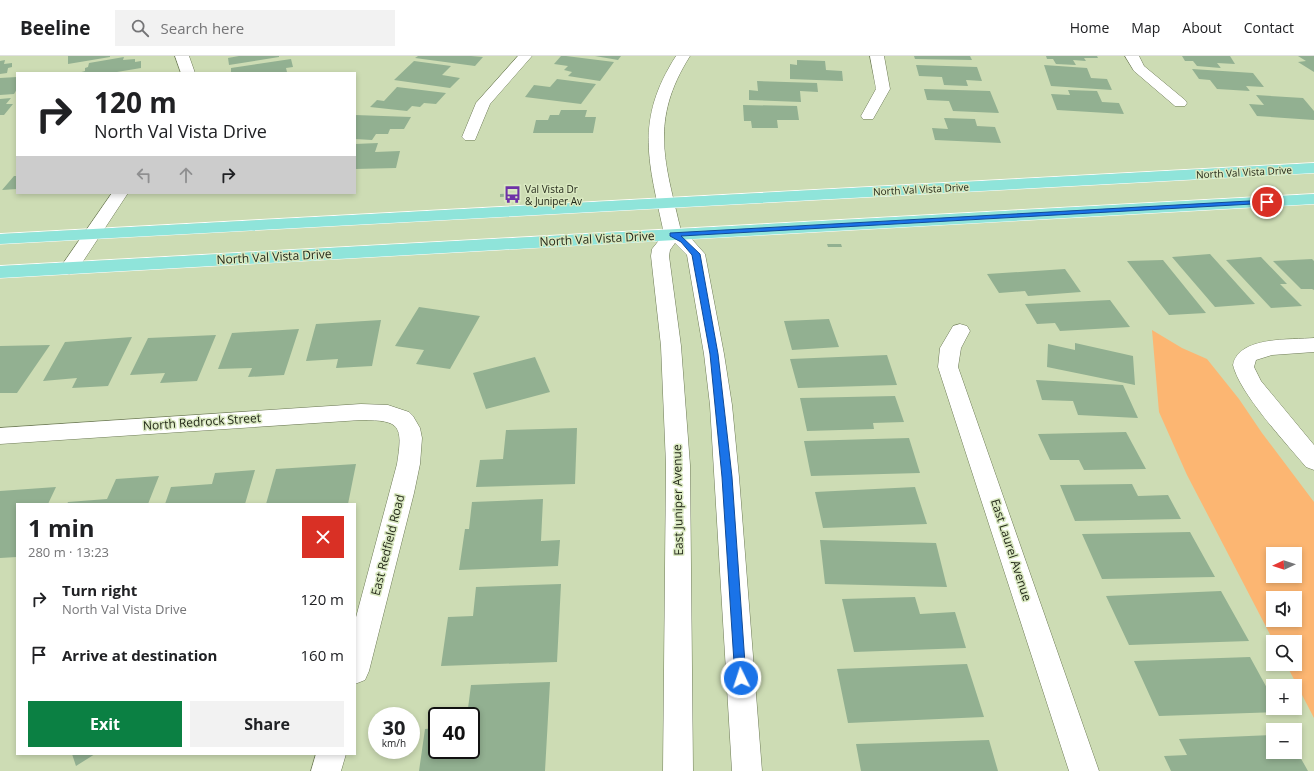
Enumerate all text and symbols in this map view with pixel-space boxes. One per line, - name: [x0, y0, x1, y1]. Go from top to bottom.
- search box: [115, 10, 395, 46]
- text: Beeline: [20, 15, 91, 41]
- icon: search: [129, 17, 151, 39]
- text: Search here: [161, 18, 244, 38]
- text: Home: [1070, 18, 1109, 37]
- text: Map: [1131, 18, 1160, 37]
- text: About: [1182, 18, 1222, 37]
- text: Contact: [1244, 18, 1294, 37]
- text: 120 m: [94, 83, 177, 121]
- icon: right: [28, 88, 80, 140]
- text: North Val Vista Drive: [94, 119, 267, 143]
- street label: North Val Vista Drive: [1196, 162, 1293, 182]
- icon: left: [133, 164, 155, 186]
- icon: ahead: [175, 164, 197, 186]
- icon: right: [217, 164, 239, 186]
- street label: North Val Vista Drive: [873, 179, 970, 199]
- place label: Val Vista Dr & Juniper Av: [525, 182, 582, 208]
- bus stop icon: Val Vista Dr & Juniper Av: [502, 185, 522, 205]
- pin: [1250, 185, 1284, 219]
- icon: arrive: [1256, 191, 1278, 213]
- street label: North Val Vista Drive: [539, 227, 655, 250]
- street label: North Val Vista Drive: [216, 245, 332, 268]
- street label: North Redrock Street: [142, 409, 262, 434]
- street label: East Juniper Avenue: [668, 444, 687, 556]
- street label: East Redfield Road: [367, 492, 408, 597]
- street label: East Laurel Avenue: [987, 497, 1036, 603]
- text: 1 min: [28, 511, 95, 544]
- button: close: [302, 516, 344, 558]
- text: 280 m · 13:23: [28, 543, 109, 561]
- north arrow: [1266, 547, 1302, 583]
- map controls: [1266, 547, 1302, 759]
- text: Turn right: [62, 580, 137, 600]
- icon: right: [28, 588, 50, 610]
- text: 120 m: [300, 589, 344, 609]
- button: sound: [1266, 591, 1302, 627]
- text: North Val Vista Drive: [62, 600, 187, 618]
- button: search: [1266, 635, 1302, 671]
- icon: arrive: [28, 644, 50, 666]
- text: Arrive at destination: [62, 645, 217, 665]
- text: 160 m: [300, 645, 344, 665]
- position arrow: [720, 657, 762, 699]
- button: +: [1266, 679, 1302, 715]
- button: Exit: [28, 701, 182, 747]
- button: Share: [190, 701, 344, 747]
- speed limit sign: 40: [428, 707, 480, 759]
- text: 30: [383, 714, 405, 741]
- button: −: [1266, 723, 1302, 759]
- text: km/h: [382, 736, 406, 750]

